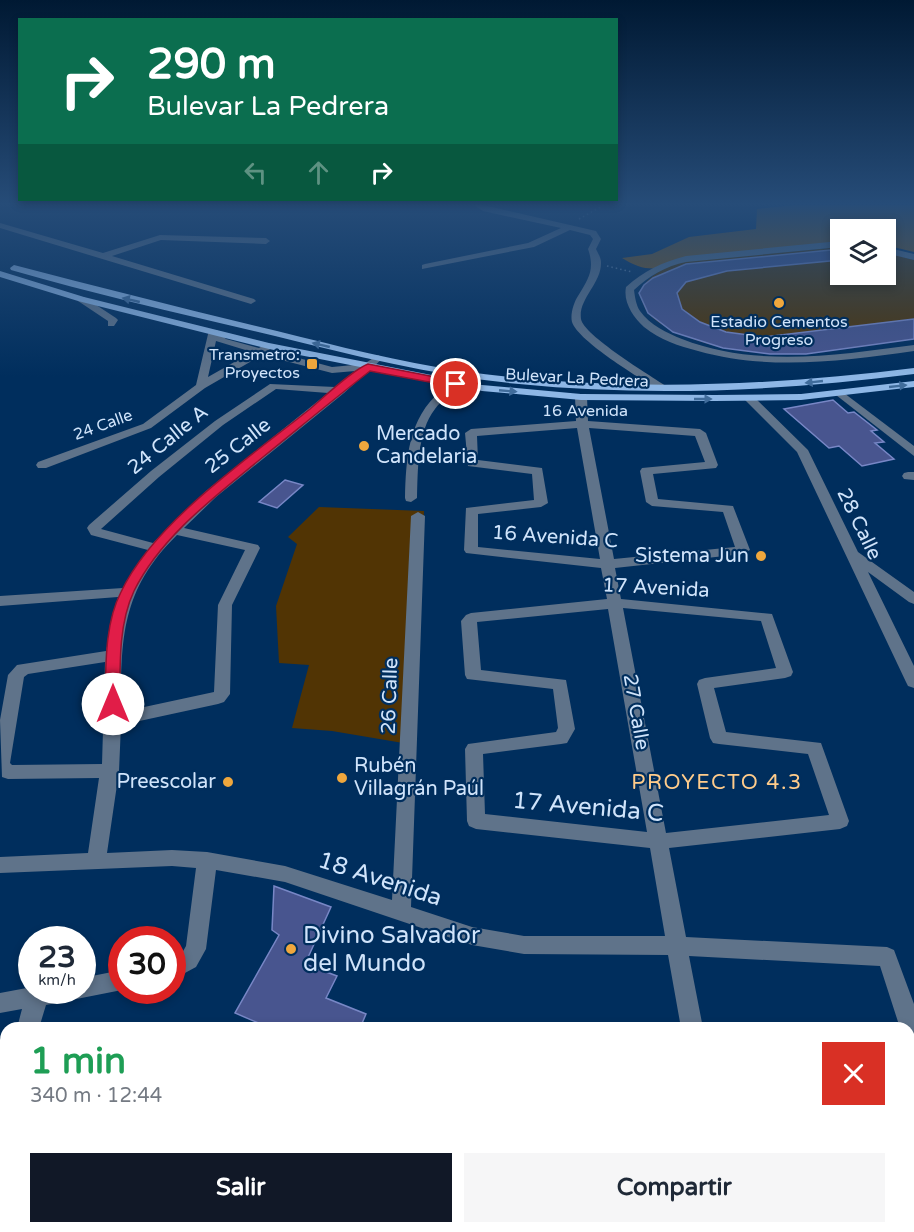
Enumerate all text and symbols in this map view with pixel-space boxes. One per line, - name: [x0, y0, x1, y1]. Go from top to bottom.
- text: 290 m: [147, 39, 276, 90]
- icon: right: [48, 42, 126, 120]
- text: Bulevar La Pedrera: [147, 90, 389, 123]
- icon: left: [239, 156, 272, 189]
- icon: ahead: [302, 156, 335, 189]
- icon: right: [365, 156, 398, 189]
- map controls: [830, 219, 896, 285]
- button: layers: [830, 219, 896, 285]
- one-way arrow: [122, 295, 141, 304]
- marker: Estadio Cementos Progreso: [772, 296, 786, 310]
- place label: Estadio Cementos Progreso: [710, 312, 848, 350]
- one-way arrow: [312, 339, 330, 349]
- place label: Transmetro: Proyectos: [209, 345, 300, 383]
- marker: Transmetro: Proyectos: [305, 357, 319, 371]
- pin: [430, 358, 481, 409]
- street label: Bulevar La Pedrera: [505, 364, 649, 392]
- icon: arrive: [439, 367, 472, 400]
- one-way arrow: [805, 377, 824, 387]
- one-way arrow: [888, 381, 907, 391]
- one-way arrow: [499, 386, 518, 396]
- one-way arrow: [694, 394, 713, 403]
- street label: 24 Calle A: [123, 400, 213, 480]
- street label: 16 Avenida: [542, 401, 628, 421]
- street label: 24 Calle: [71, 405, 135, 445]
- street label: 25 Calle: [200, 413, 276, 479]
- place label: Mercado Candelaria: [376, 422, 477, 469]
- marker: Mercado Candelaria: [357, 439, 371, 453]
- street label: 28 Calle: [831, 484, 887, 564]
- street label: 16 Avenida C: [491, 521, 619, 553]
- place label: Sistema Jun: [635, 544, 749, 568]
- marker: Sistema Jun: [754, 549, 768, 563]
- street label: 17 Avenida: [602, 573, 710, 603]
- street label: 26 Calle: [377, 657, 403, 735]
- position arrow: [81, 672, 145, 736]
- street label: 27 Calle: [618, 672, 654, 752]
- place label: Rubén Villagrán Paúl: [354, 754, 484, 801]
- place label: Preescolar: [117, 770, 216, 794]
- district label: PROYECTO 4.3: [631, 770, 803, 795]
- marker: Rubén Villagrán Paúl: [335, 771, 349, 785]
- marker: Preescolar: [221, 775, 235, 789]
- street label: 17 Avenida C: [511, 786, 665, 828]
- street label: 18 Avenida: [314, 845, 446, 913]
- place label: Divino Salvador del Mundo: [303, 921, 481, 978]
- speed limit sign: 30: [108, 926, 186, 1004]
- text: 23: [38, 939, 76, 976]
- marker: Divino Salvador del Mundo: [284, 942, 298, 956]
- text: km/h: [38, 971, 76, 989]
- text: 1 min: [30, 1040, 126, 1083]
- button: close: [822, 1042, 885, 1105]
- text: 340 m · 12:44: [30, 1084, 162, 1108]
- button: Salir: [30, 1153, 452, 1222]
- button: Compartir: [464, 1153, 885, 1222]

